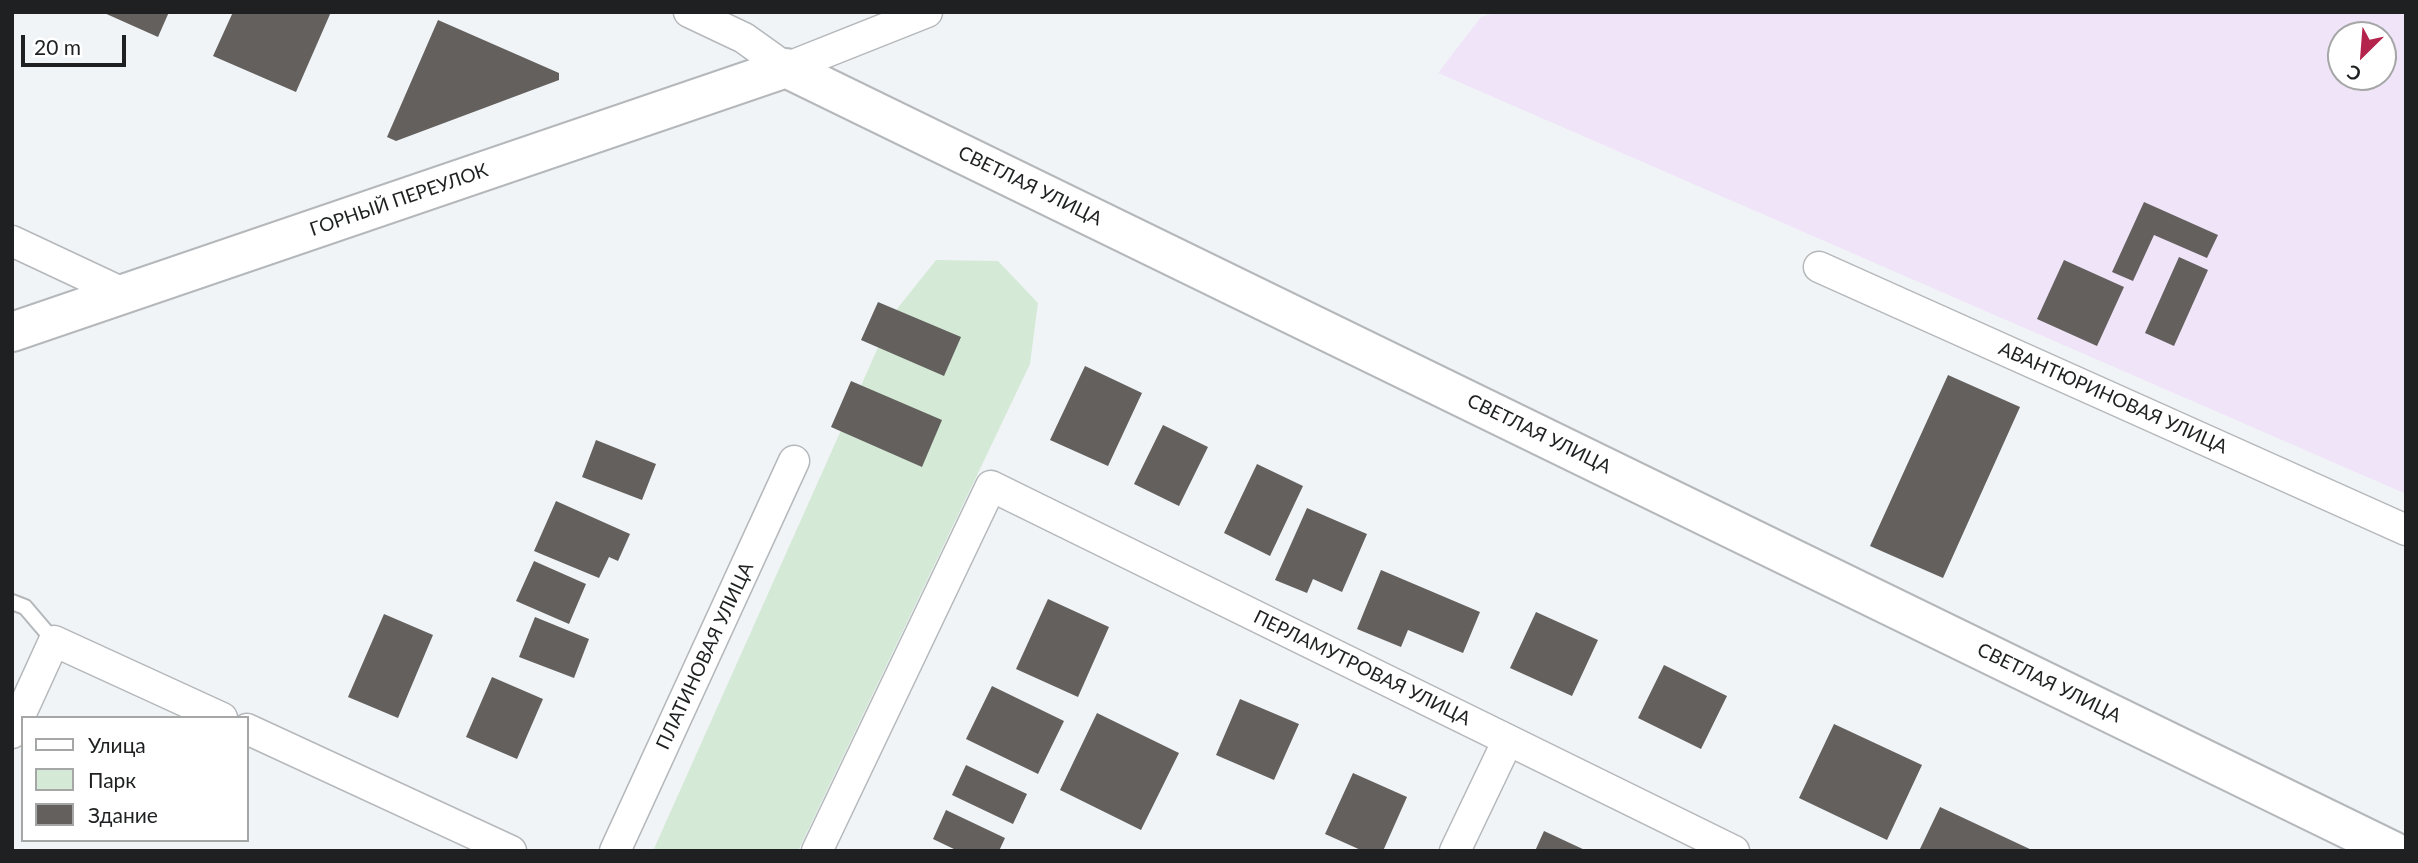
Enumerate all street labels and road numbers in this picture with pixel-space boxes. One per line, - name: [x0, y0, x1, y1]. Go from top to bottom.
- street label: СВЕТЛАЯ УЛИЦА: [954, 141, 1106, 231]
- street label: ГОРНЫЙ ПЕРЕУЛОК: [307, 159, 491, 241]
- street label: АВАНТЮРИНОВАЯ УЛИЦА: [1995, 337, 2231, 459]
- street label: СВЕТЛАЯ УЛИЦА: [1463, 389, 1615, 479]
- street label: ПЛАТИНОВАЯ УЛИЦА: [652, 559, 758, 753]
- street label: ПЕРЛАМУТРОВАЯ УЛИЦА: [1250, 606, 1474, 730]
- street label: СВЕТЛАЯ УЛИЦА: [1973, 638, 2125, 728]

